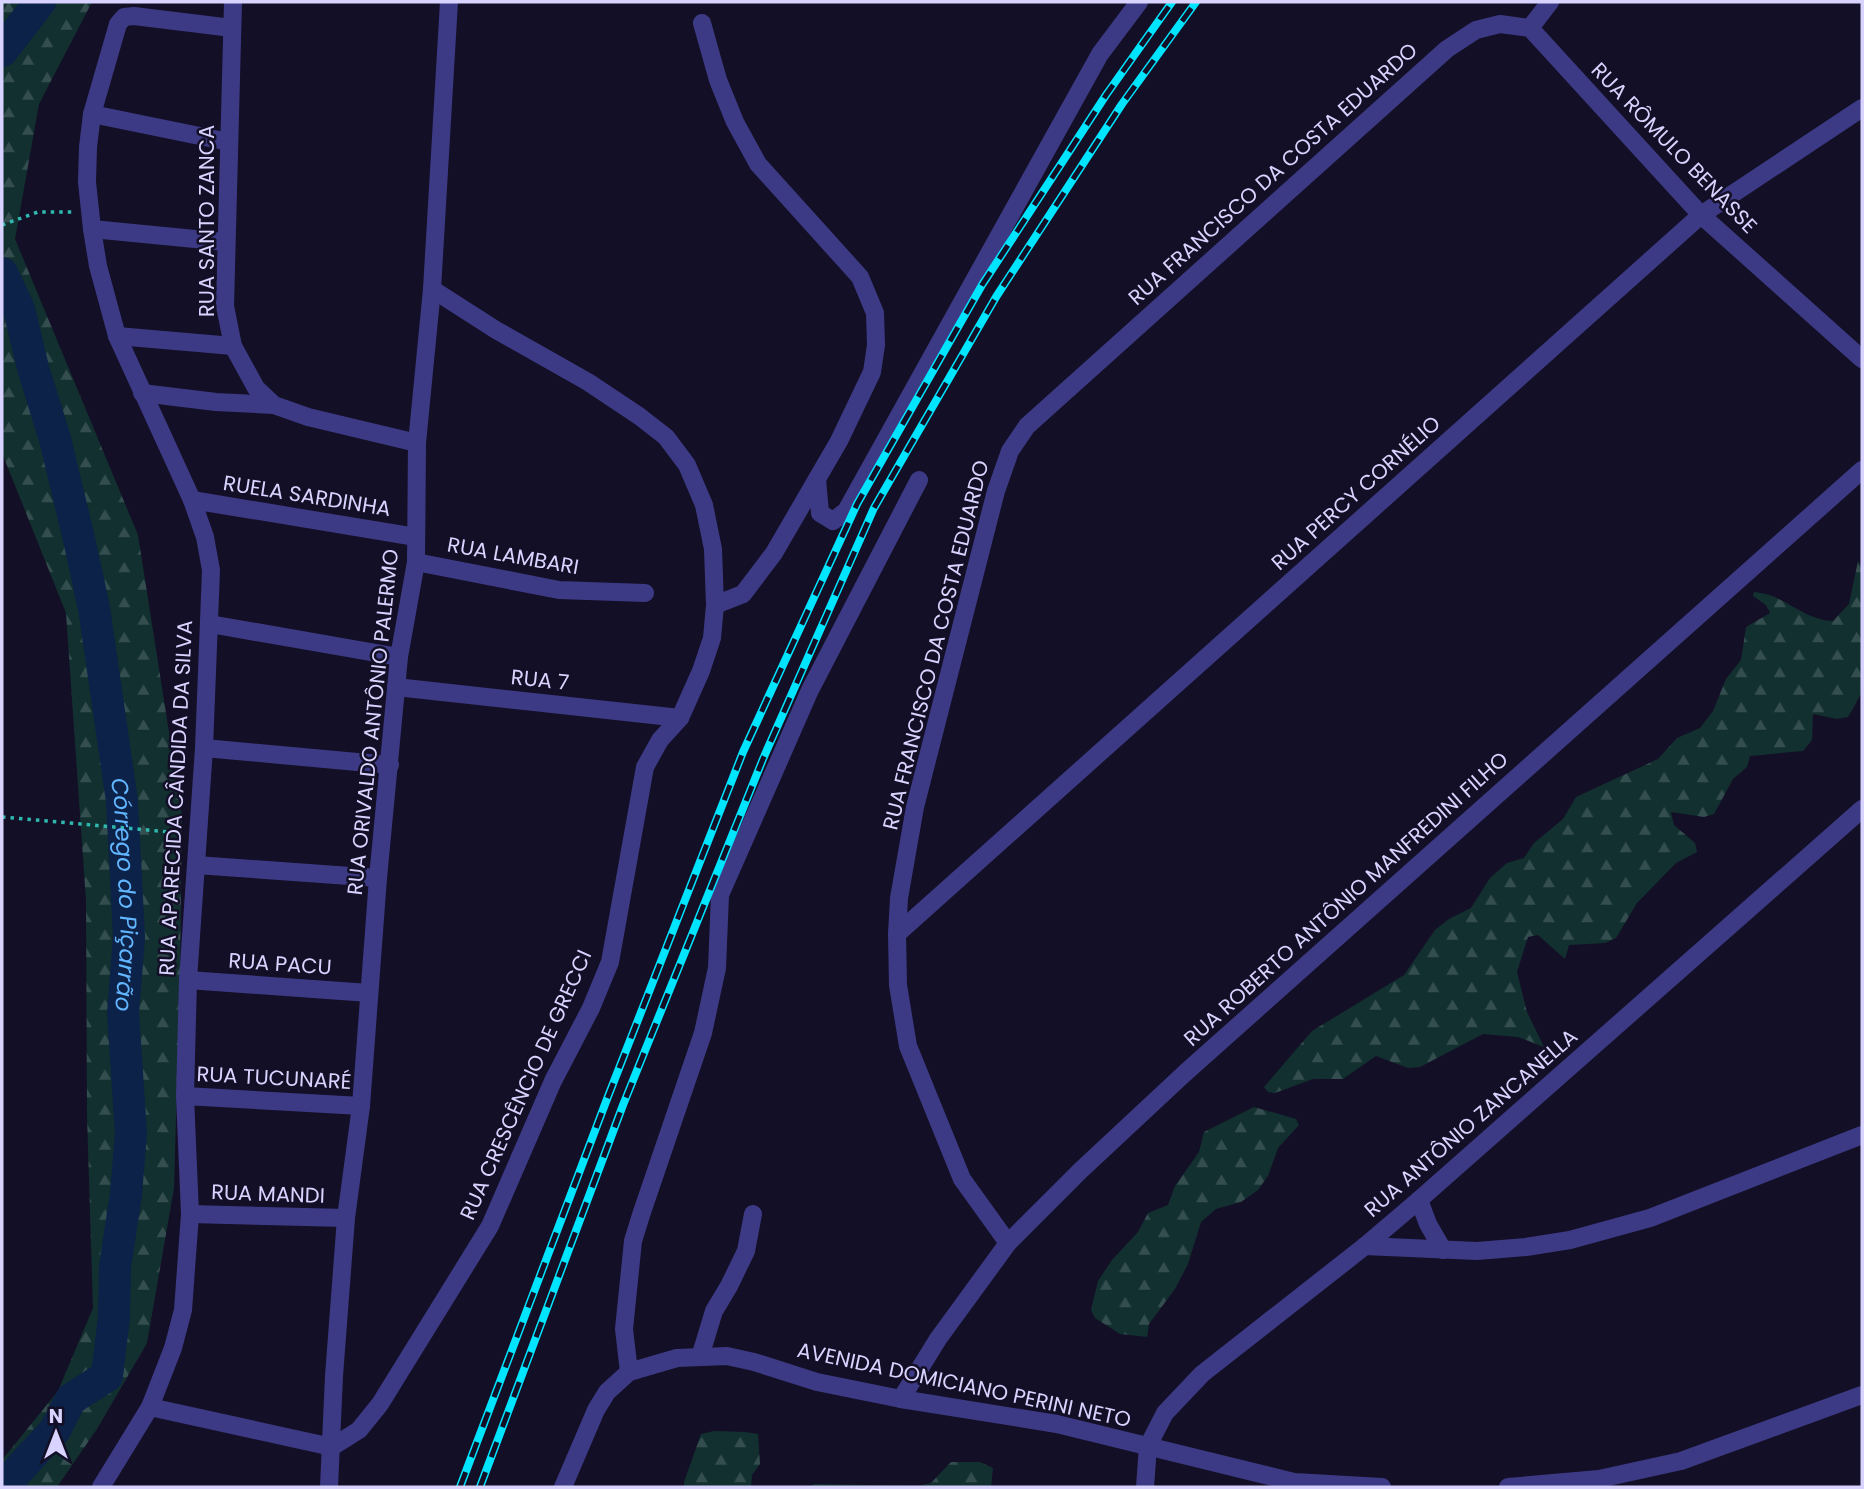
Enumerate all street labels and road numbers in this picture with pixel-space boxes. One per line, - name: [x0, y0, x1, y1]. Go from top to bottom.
- street label: RUA FRANCISCO DA COSTA EDUARDO: [1122, 36, 1424, 311]
- street label: RUA RÔMULO BENASSE: [1585, 56, 1764, 240]
- street label: RUA SANTO ZANCA: [192, 125, 221, 317]
- street label: RUA PERCY CORNÉLIO: [1265, 409, 1446, 576]
- street label: RUA FRANCISCO DA COSTA EDUARDO: [875, 457, 996, 833]
- street label: RUELA SARDINHA: [221, 468, 393, 523]
- street label: RUA LAMBARI: [445, 530, 581, 581]
- street label: RUA ORIVALDO ANTÔNIO PALERMO: [340, 547, 405, 896]
- street label: RUA APARECIDA CÂNDIDA DA SILVA: [152, 619, 199, 976]
- street label: RUA 7: [510, 662, 570, 697]
- street label: RUA ROBERTO ANTÔNIO MANFREDINI FILHO: [1177, 745, 1514, 1052]
- street label: RUA PACU: [227, 945, 333, 982]
- street label: RUA CRESCÊNCIO DE GRECCI: [453, 945, 598, 1224]
- street label: RUA ANTÔNIO ZANCANELLA: [1358, 1022, 1584, 1223]
- street label: RUA TUCUNARÉ: [196, 1059, 352, 1096]
- street label: RUA MANDI: [211, 1177, 325, 1210]
- street label: AVENIDA DOMICIANO PERINI NETO: [795, 1335, 1134, 1434]

